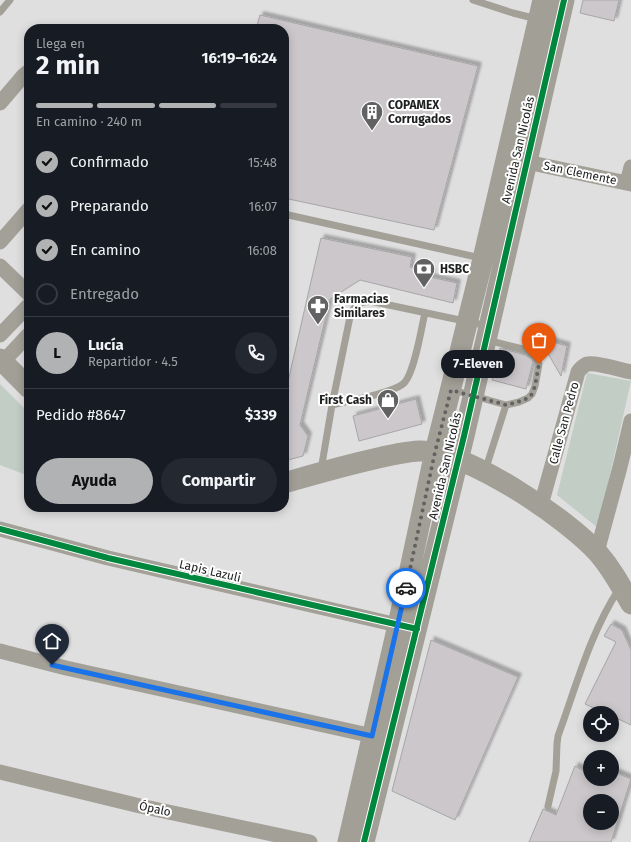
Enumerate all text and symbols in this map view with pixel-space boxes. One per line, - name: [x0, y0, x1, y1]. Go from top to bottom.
- text: Llega en: [36, 36, 85, 51]
- text: 16:19–16:24: [202, 49, 277, 67]
- text: 2 min: [36, 50, 100, 81]
- street label: Avenida San Nicolás: [499, 95, 537, 205]
- place label: COPAMEX Corrugados: [388, 98, 451, 126]
- building icon: COPAMEX Corrugados: [359, 99, 385, 132]
- text: En camino · 240 m: [36, 114, 142, 129]
- icon: check: [36, 151, 58, 173]
- text: Confirmado: [70, 153, 149, 171]
- text: 15:48: [248, 155, 277, 170]
- street label: San Clemente: [542, 158, 618, 188]
- icon: check: [36, 195, 58, 217]
- text: Preparando: [70, 197, 149, 215]
- text: 16:07: [249, 199, 277, 214]
- icon: check: [36, 239, 58, 261]
- text: En camino: [70, 241, 140, 259]
- text: 16:08: [247, 243, 277, 258]
- bank icon: HSBC: [411, 256, 437, 289]
- place label: HSBC: [440, 262, 469, 276]
- text: Entregado: [70, 285, 139, 303]
- place label: Farmacias Similares: [334, 292, 389, 320]
- pharmacy icon: Farmacias Similares: [305, 293, 331, 326]
- pin: [522, 323, 556, 364]
- icon: bag: [528, 329, 550, 351]
- button: phone: [235, 332, 277, 374]
- text: Lucía: [88, 336, 124, 354]
- text: L: [53, 344, 61, 362]
- callout: 7-Eleven: [441, 350, 515, 378]
- text: Repartidor · 4.5: [88, 354, 178, 369]
- text: 7-Eleven: [453, 356, 503, 371]
- street label: Calle San Pedro: [546, 380, 582, 466]
- shop icon: First Cash: [375, 387, 401, 420]
- place label: First Cash: [319, 393, 372, 407]
- text: Pedido #8647: [36, 406, 126, 424]
- text: $339: [245, 406, 277, 424]
- street label: Avenida San Nicolás: [426, 411, 464, 521]
- button: Ayuda: [36, 458, 153, 504]
- button: Compartir: [161, 458, 277, 504]
- street label: Lapis Lazuli: [178, 557, 242, 585]
- courier: [386, 568, 426, 608]
- icon: car: [395, 577, 417, 599]
- pin: [35, 624, 69, 665]
- icon: home: [41, 630, 63, 652]
- map controls: [583, 706, 619, 830]
- button: locate: [583, 706, 619, 742]
- button: +: [583, 750, 619, 786]
- button: −: [583, 794, 619, 830]
- street label: Ópalo: [138, 798, 172, 819]

